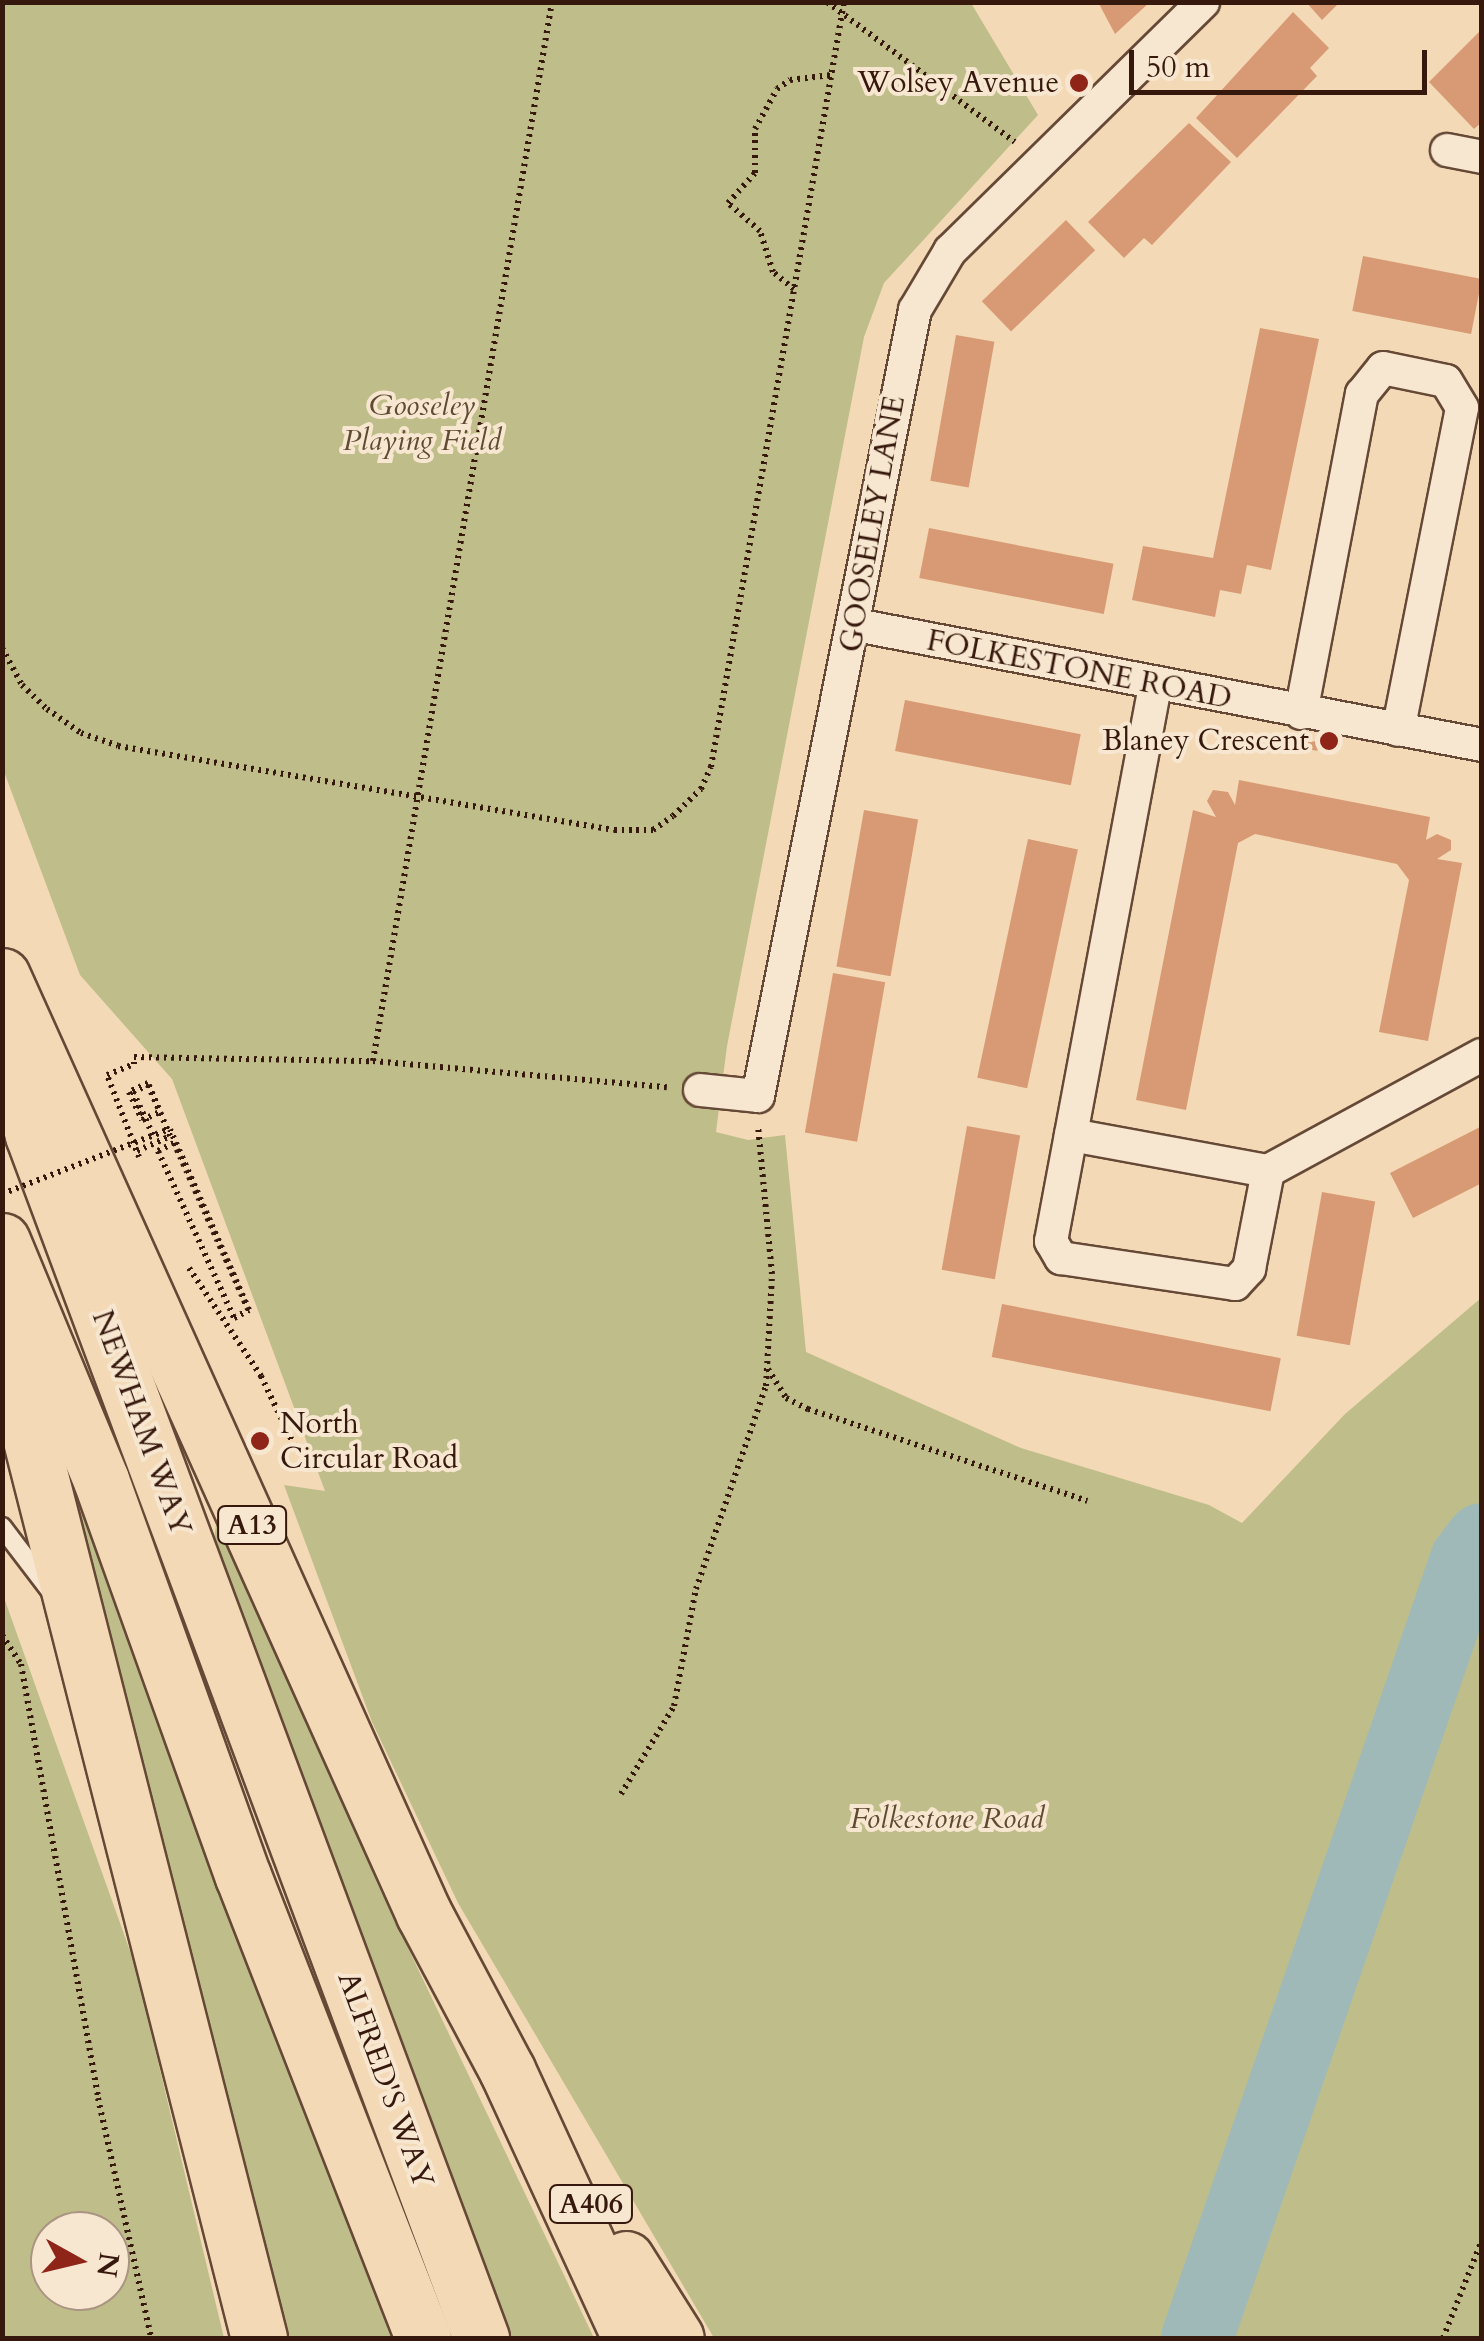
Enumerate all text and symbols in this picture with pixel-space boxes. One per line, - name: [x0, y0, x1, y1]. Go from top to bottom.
- scale bar: [1134, 30, 1432, 92]
- text: 50 m: [1146, 47, 1210, 88]
- place label: Wolsey Avenue: [857, 65, 1059, 101]
- marker: Wolsey Avenue: [1068, 72, 1090, 94]
- park label: Gooseley Playing Field: [343, 388, 501, 458]
- street label: GOOSELEY LANE: [833, 393, 913, 655]
- street label: FOLKESTONE ROAD: [924, 623, 1234, 717]
- place label: Blaney Crescent: [1102, 723, 1309, 759]
- marker: Blaney Crescent: [1318, 730, 1340, 752]
- street label: NEWHAM WAY: [84, 1306, 198, 1540]
- place label: North Circular Road: [280, 1406, 458, 1476]
- marker: North Circular Road: [249, 1430, 271, 1452]
- road number: A13: [217, 1502, 287, 1548]
- park label: Folkestone Road: [850, 1801, 1044, 1837]
- street label: ALFRED'S WAY: [329, 1967, 441, 2193]
- road number: A406: [548, 2181, 634, 2227]
- north arrow: [30, 2211, 130, 2311]
- text: N: [87, 2250, 128, 2280]

